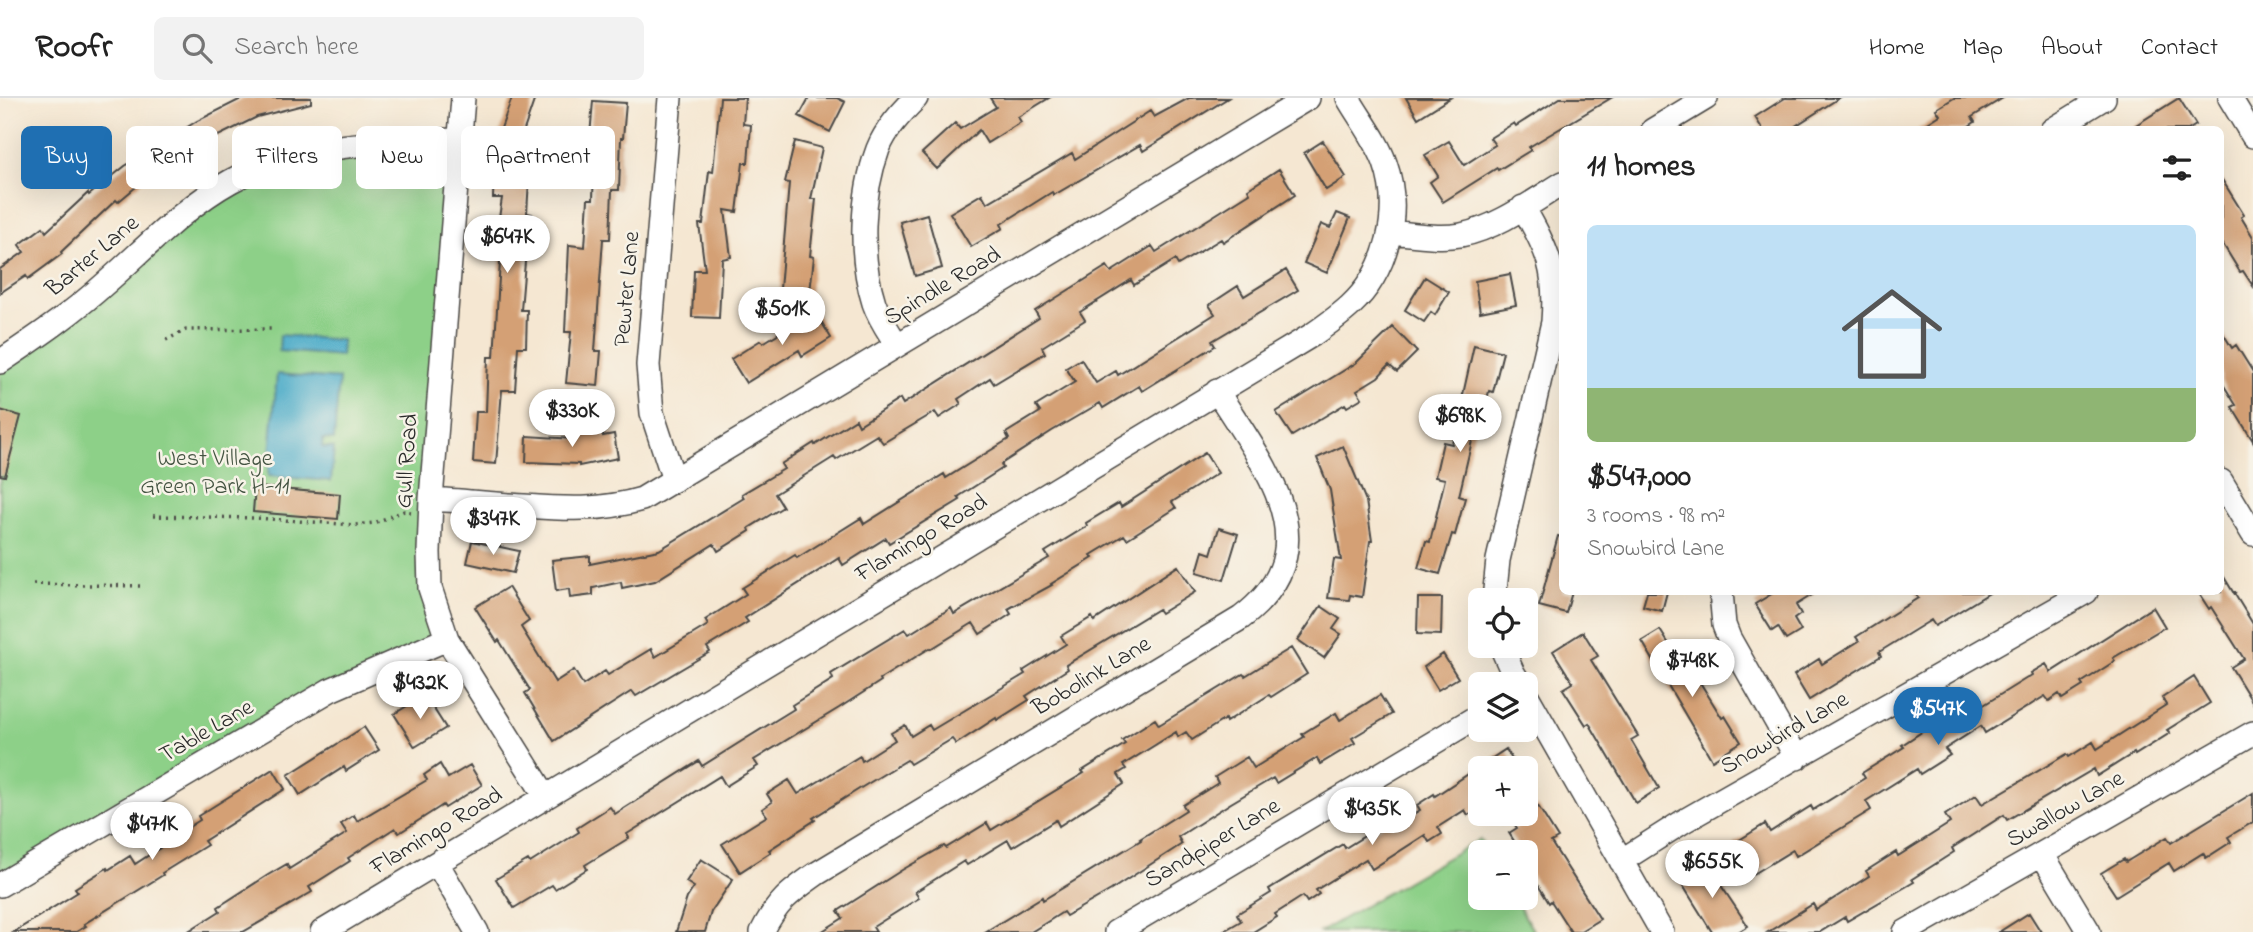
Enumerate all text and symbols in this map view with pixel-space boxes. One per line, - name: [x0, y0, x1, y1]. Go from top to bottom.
- search box: [154, 17, 644, 80]
- text: Roofr: [35, 24, 112, 72]
- icon: search: [178, 29, 216, 67]
- text: Search here: [234, 29, 359, 67]
- text: Home: [1869, 31, 1925, 66]
- text: Map: [1963, 31, 2003, 66]
- text: About: [2041, 31, 2103, 66]
- text: Contact: [2141, 31, 2218, 66]
- chip: Buy: [21, 126, 112, 189]
- chip: Rent: [126, 126, 218, 189]
- chip: Filters: [232, 126, 342, 189]
- chip: New: [356, 126, 447, 189]
- chip: Apartment: [461, 126, 615, 189]
- text: 11 homes: [1587, 146, 1695, 190]
- icon: filters: [2158, 149, 2196, 187]
- street label: Barter Lane: [38, 207, 148, 307]
- pin: $647K: [458, 216, 556, 275]
- text: $647K: [480, 221, 534, 254]
- street label: Pewter Lane: [606, 230, 650, 348]
- street label: Spindle Road: [878, 238, 1009, 336]
- icon: home: [1829, 271, 1955, 397]
- pin: $501K: [733, 288, 831, 347]
- text: $501K: [754, 293, 810, 326]
- pin: $330K: [523, 390, 621, 449]
- pin: $698K: [1411, 394, 1509, 454]
- text: $330K: [545, 395, 599, 428]
- text: $698K: [1435, 400, 1485, 433]
- street label: Gull Road: [387, 412, 429, 510]
- park label: West Village Green Park H-11: [140, 442, 290, 505]
- text: $547,000: [1587, 456, 1691, 500]
- street label: Flamingo Road: [848, 485, 995, 593]
- pin: $347K: [444, 498, 542, 557]
- text: 3 rooms · 98 m²: [1587, 500, 1725, 533]
- text: $347K: [466, 503, 520, 536]
- text: Snowbird Lane: [1587, 533, 1724, 566]
- map controls: [1468, 588, 1538, 910]
- button: locate: [1468, 588, 1538, 658]
- street label: Bobolink Lane: [1025, 628, 1158, 727]
- pin: $748K: [1643, 640, 1741, 699]
- text: $748K: [1666, 645, 1718, 678]
- pin: $432K: [371, 662, 469, 721]
- text: $432K: [392, 667, 448, 700]
- button: layers: [1468, 672, 1538, 742]
- street label: Snowbird Lane: [1714, 683, 1856, 785]
- pin: $547K: [1889, 688, 1987, 747]
- street label: Table Lane: [153, 691, 261, 773]
- text: $547K: [1909, 693, 1967, 726]
- button: +: [1468, 756, 1538, 826]
- street label: Swallow Lane: [2001, 762, 2132, 858]
- street label: Flamingo Road: [363, 778, 510, 886]
- pin: $435K: [1323, 788, 1421, 847]
- street label: Sandpiper Lane: [1139, 790, 1288, 898]
- text: $435K: [1343, 793, 1401, 826]
- pin: $471K: [103, 802, 201, 862]
- text: $471K: [126, 808, 178, 841]
- button: −: [1468, 840, 1538, 910]
- pin: $655K: [1663, 840, 1761, 900]
- text: $655K: [1681, 846, 1743, 879]

